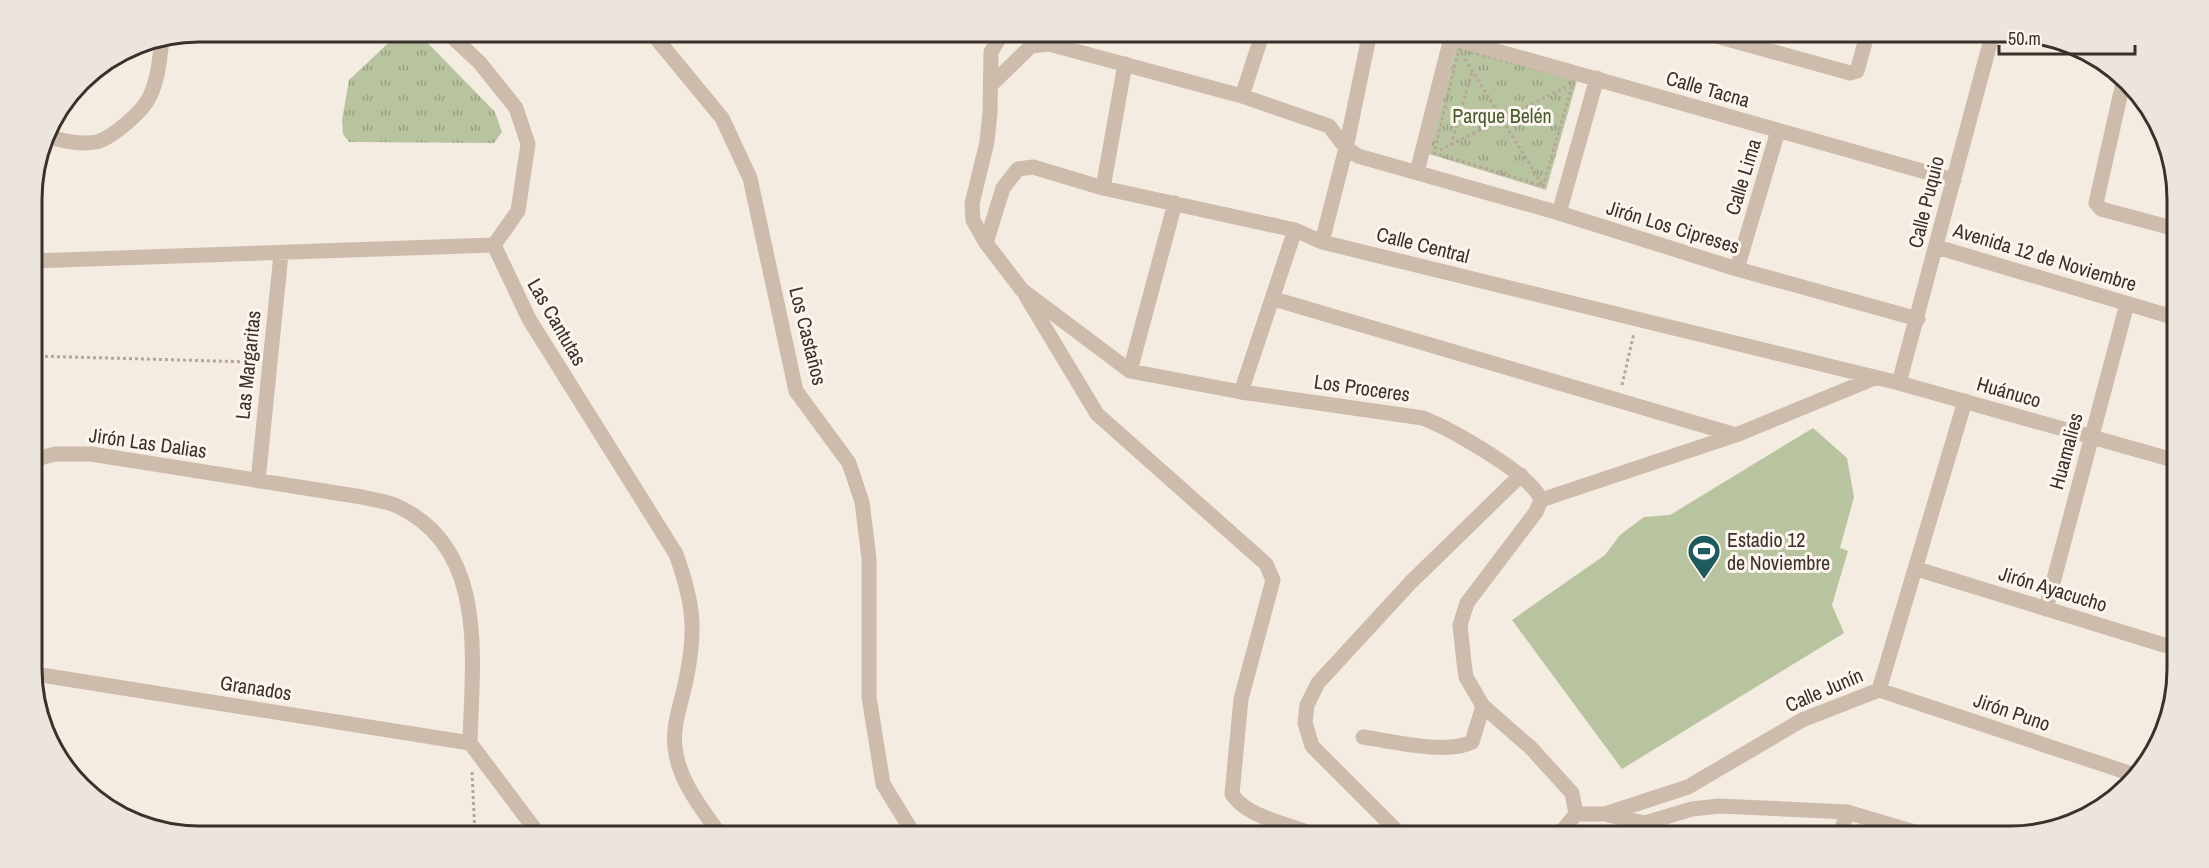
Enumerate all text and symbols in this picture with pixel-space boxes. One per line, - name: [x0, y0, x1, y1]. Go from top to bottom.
- scale bar: [1999, 18, 2136, 56]
- text: 50 m: [2008, 26, 2041, 51]
- street label: Calle Tacna: [1663, 64, 1753, 113]
- park label: Parque Belén: [1452, 102, 1552, 129]
- street label: Calle Lima: [1718, 135, 1767, 218]
- street label: Calle Puquio: [1901, 153, 1950, 251]
- street label: Jirón Los Cipreses: [1603, 193, 1743, 260]
- street label: Avenida 12 de Noviembre: [1949, 216, 2140, 297]
- street label: Calle Central: [1374, 220, 1472, 269]
- street label: Las Cantutas: [522, 273, 593, 370]
- street label: Los Castaños: [783, 284, 834, 388]
- street label: Las Margaritas: [228, 309, 267, 421]
- street label: Los Proceres: [1312, 367, 1412, 408]
- street label: Huánuco: [1974, 369, 2044, 414]
- street label: Huamalies: [2042, 410, 2089, 492]
- street label: Jirón Las Dalias: [88, 421, 209, 464]
- place label: Estadio 12 de Noviembre: [1727, 526, 1830, 576]
- sports icon: Estadio 12 de Noviembre: [1686, 533, 1722, 580]
- street label: Jirón Ayacucho: [1996, 559, 2111, 618]
- street label: Calle Junín: [1781, 661, 1867, 718]
- street label: Granados: [218, 669, 294, 706]
- street label: Jirón Puno: [1970, 686, 2054, 737]

